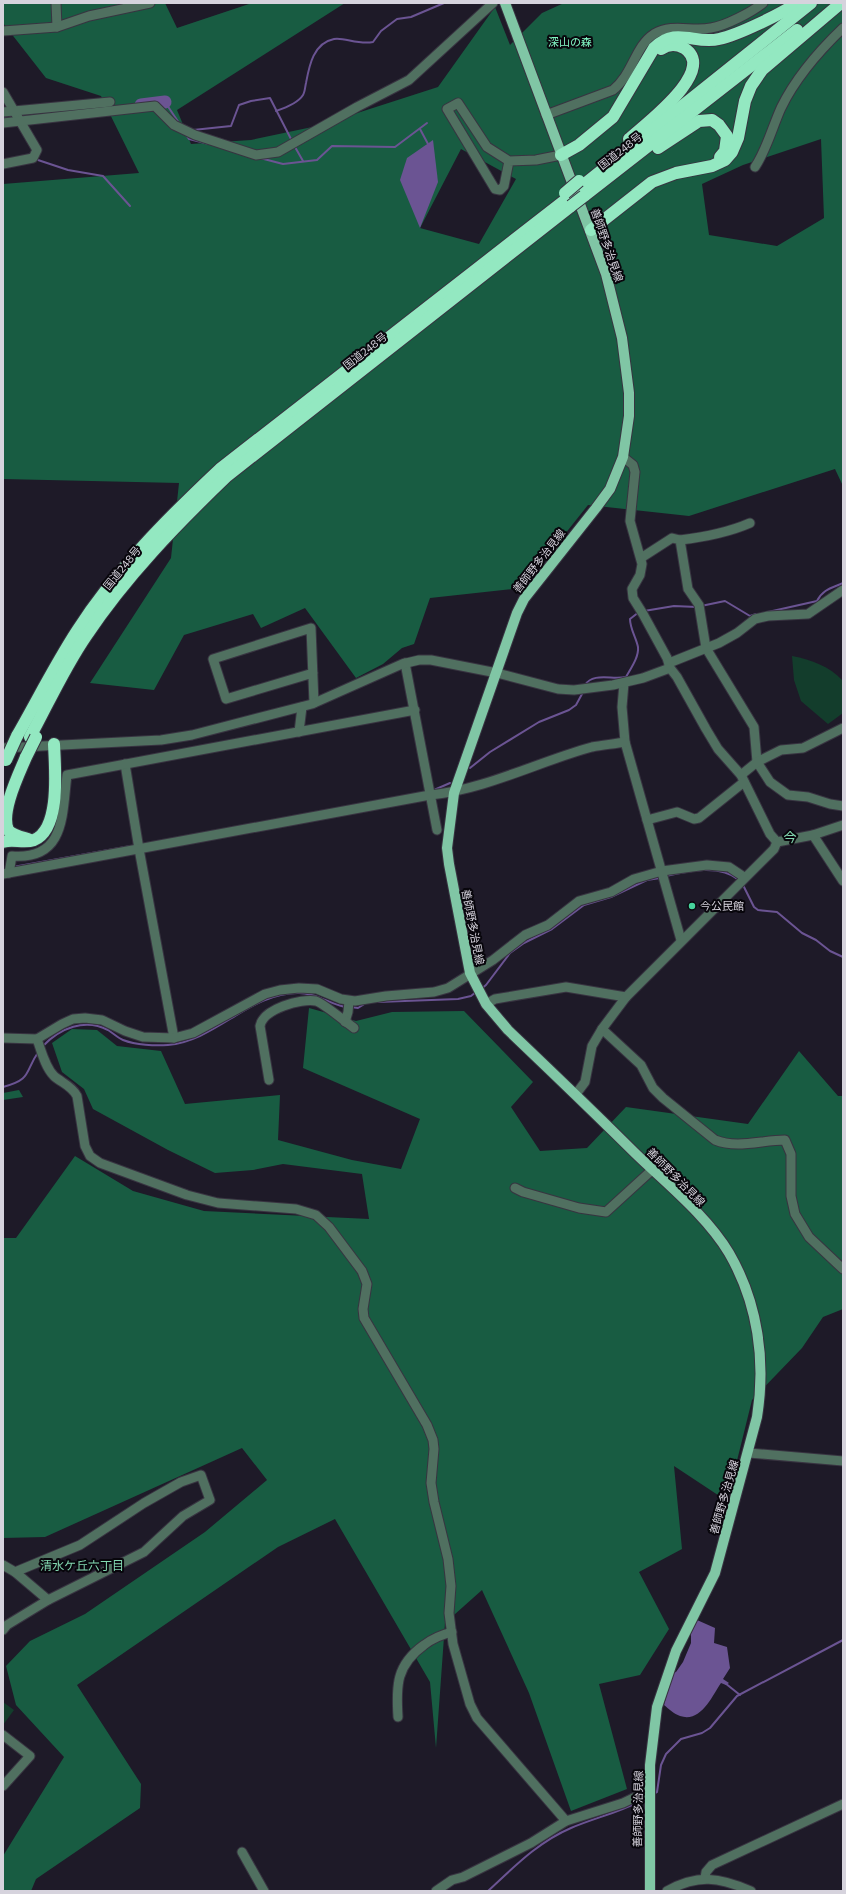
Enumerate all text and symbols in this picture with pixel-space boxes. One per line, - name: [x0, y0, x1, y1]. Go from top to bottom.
- park label: 深山の森: [548, 35, 592, 48]
- street label: 国道248号: [595, 129, 644, 172]
- street label: 善師野多治見線: [589, 206, 626, 283]
- street label: 国道248号: [340, 329, 389, 372]
- street label: 善師野多治見線: [510, 526, 567, 595]
- street label: 国道248号: [100, 543, 143, 592]
- district label: 今: [783, 829, 797, 845]
- street label: 善師野多治見線: [460, 888, 487, 966]
- place label: 今公民館: [700, 899, 744, 912]
- marker: 今公民館: [687, 901, 697, 911]
- street label: 善師野多治見線: [645, 1145, 708, 1208]
- street label: 善師野多治見線: [707, 1458, 740, 1536]
- district label: 清水ケ丘六丁目: [40, 1558, 124, 1572]
- street label: 善師野多治見線: [630, 1770, 645, 1848]

